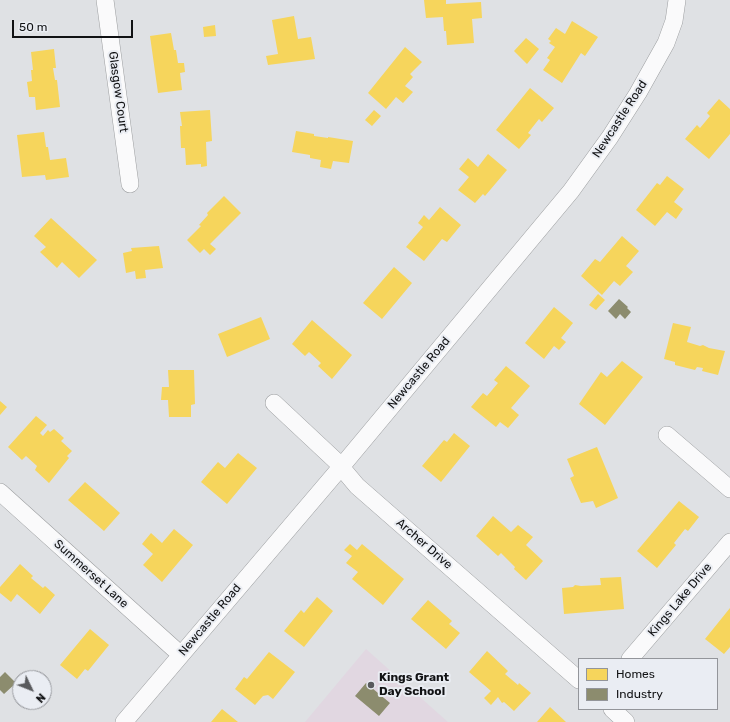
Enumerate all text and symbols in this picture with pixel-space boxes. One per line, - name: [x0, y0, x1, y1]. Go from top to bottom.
- scale bar: [14, 12, 135, 38]
- text: 50 m: [19, 20, 47, 34]
- street label: Glasgow Court: [105, 51, 131, 133]
- street label: Newcastle Road: [590, 78, 650, 160]
- street label: Newcastle Road: [385, 334, 453, 412]
- street label: Archer Drive: [393, 516, 455, 572]
- street label: Summerset Lane: [51, 537, 131, 611]
- street label: Kings Lake Drive: [645, 560, 715, 640]
- street label: Newcastle Road: [176, 581, 244, 659]
- legend: [578, 658, 718, 710]
- text: Homes: [616, 667, 655, 681]
- north arrow: [12, 670, 52, 710]
- place label: Kings Grant Day School: [379, 671, 449, 699]
- marker: Kings Grant Day School: [366, 680, 376, 690]
- text: Industry: [616, 687, 663, 701]
- text: N: [33, 691, 48, 705]

